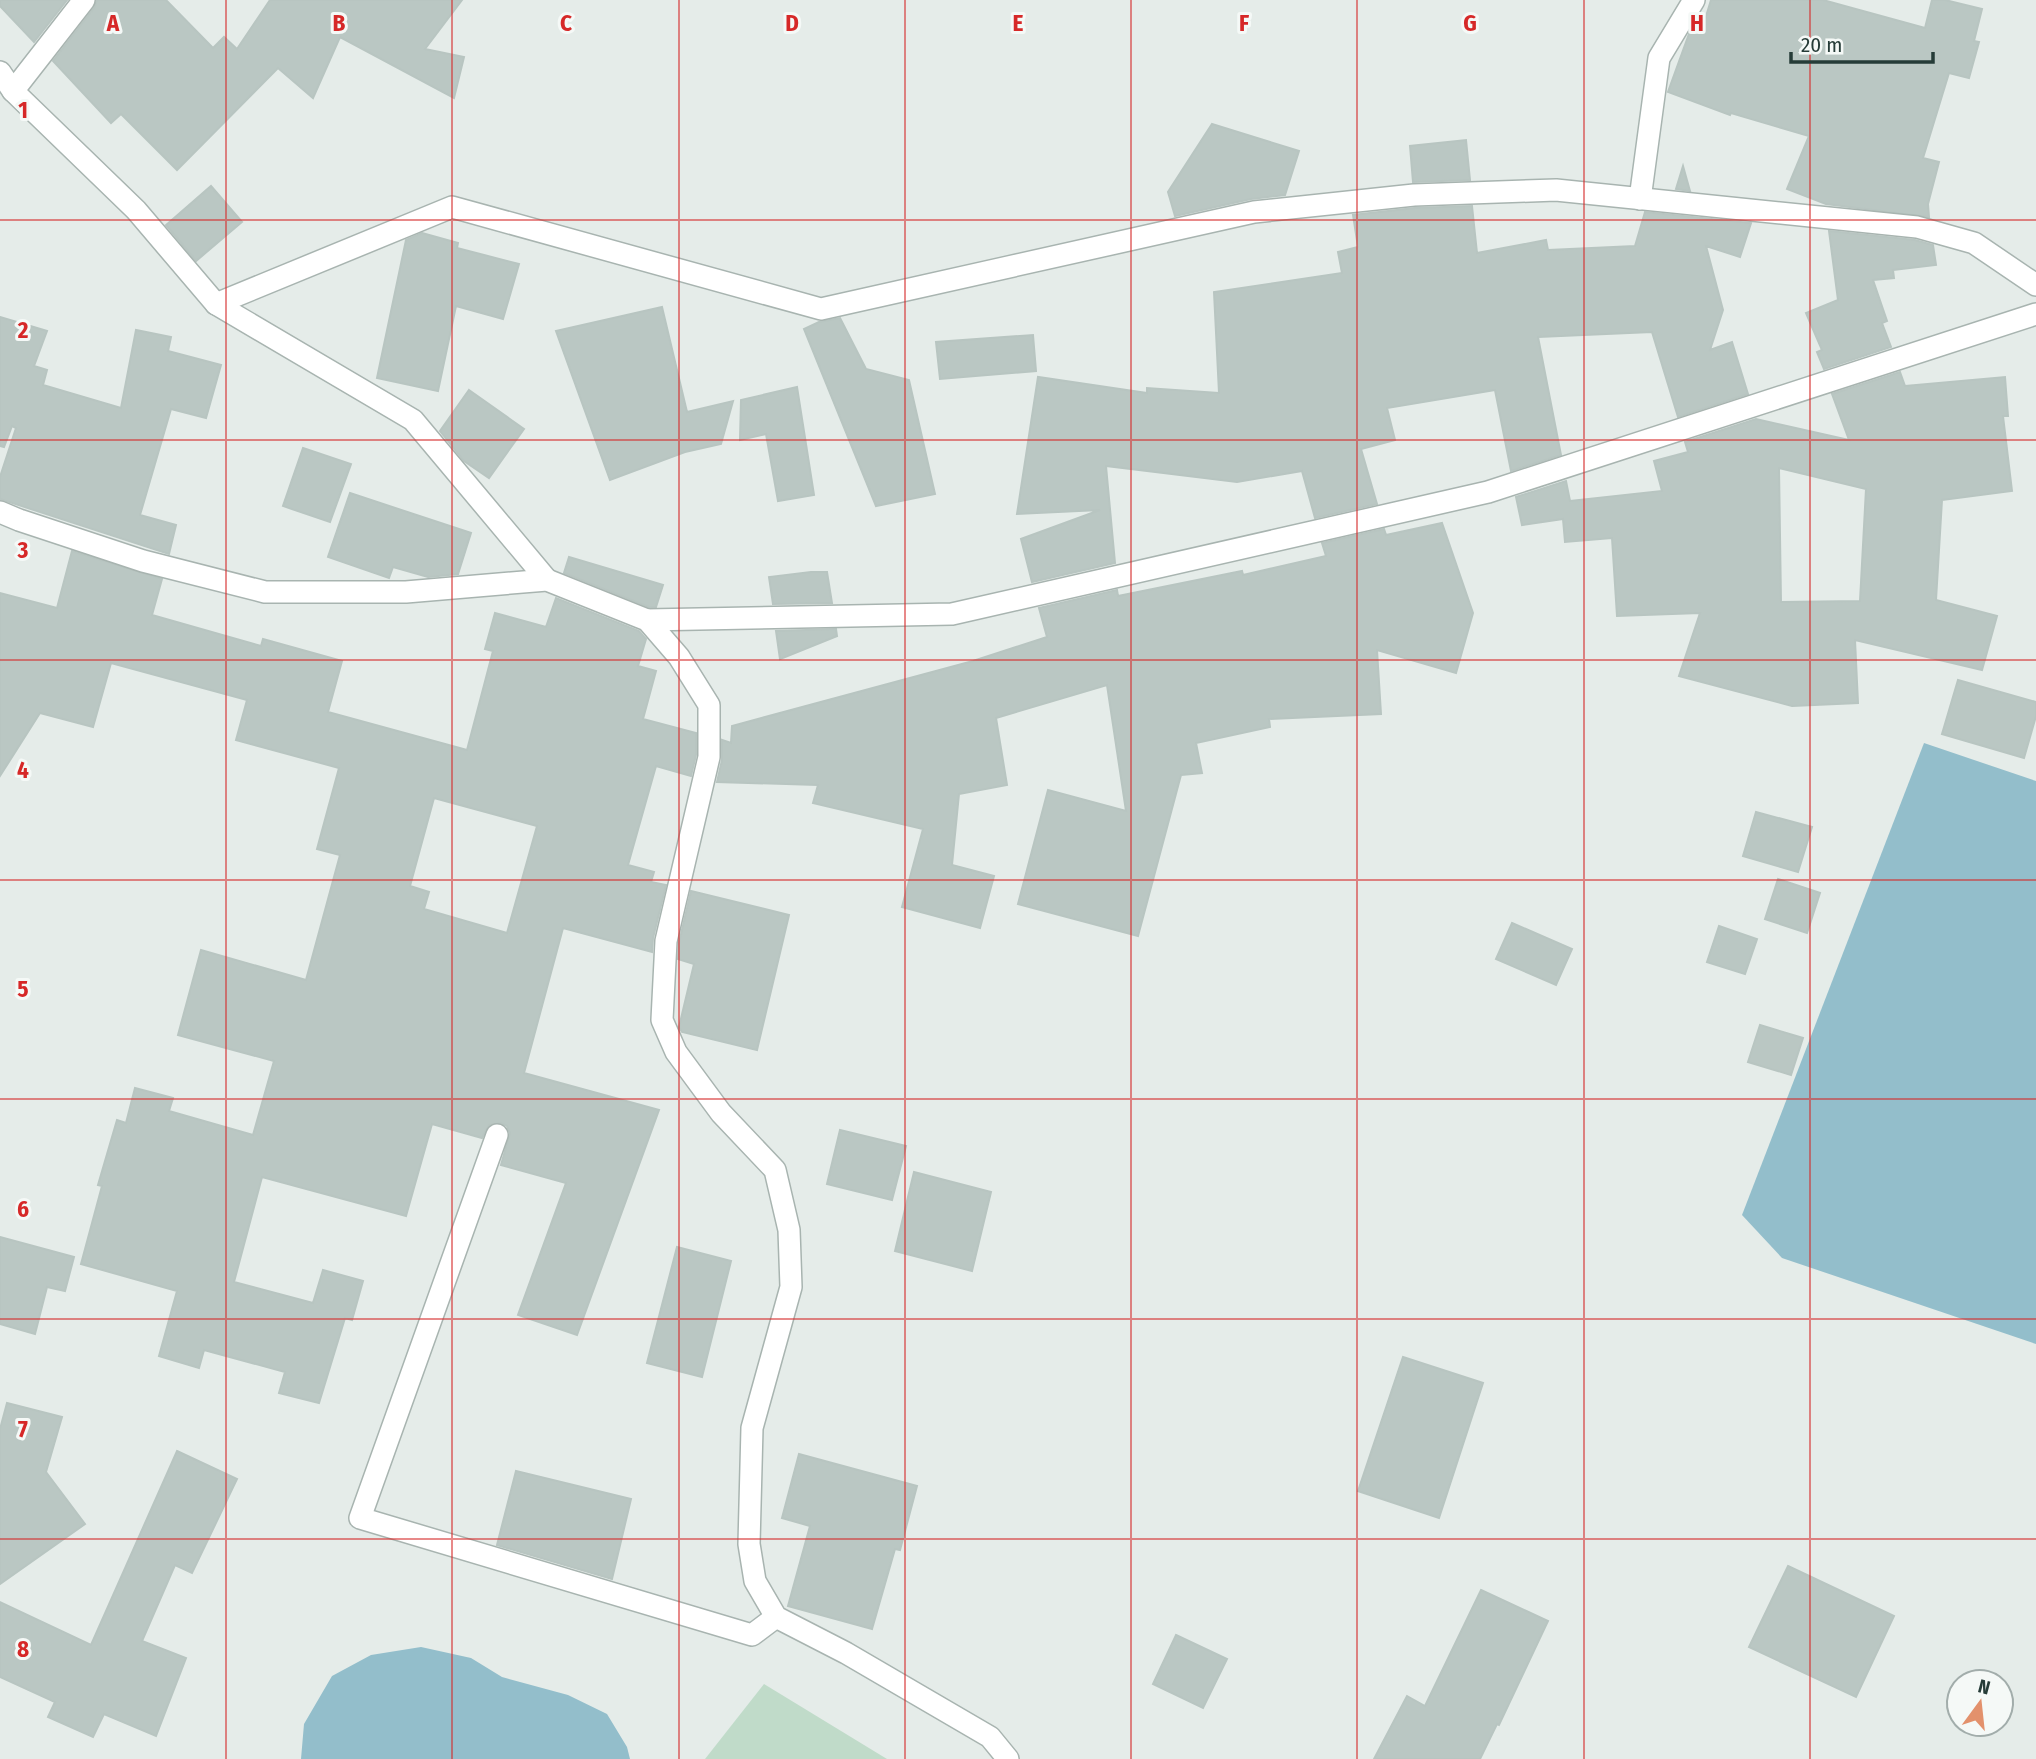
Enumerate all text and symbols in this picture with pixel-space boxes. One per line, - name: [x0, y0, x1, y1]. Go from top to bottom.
- text: A: [106, 9, 120, 37]
- text: B: [333, 9, 346, 37]
- text: C: [560, 9, 572, 37]
- text: D: [785, 9, 799, 37]
- text: E: [1013, 9, 1024, 37]
- text: F: [1239, 9, 1249, 37]
- text: G: [1463, 9, 1477, 37]
- text: H: [1690, 9, 1704, 37]
- scale bar: [1791, 21, 1933, 65]
- text: 20 m: [1801, 32, 1842, 58]
- text: 1: [18, 96, 28, 124]
- text: 2: [17, 316, 29, 344]
- text: 3: [17, 536, 29, 564]
- text: 4: [17, 756, 29, 784]
- text: 5: [17, 975, 29, 1003]
- text: 6: [17, 1195, 29, 1223]
- text: 7: [18, 1415, 28, 1443]
- text: 8: [17, 1635, 29, 1663]
- north arrow: [1945, 1668, 2015, 1738]
- text: N: [1976, 1674, 1993, 1700]

